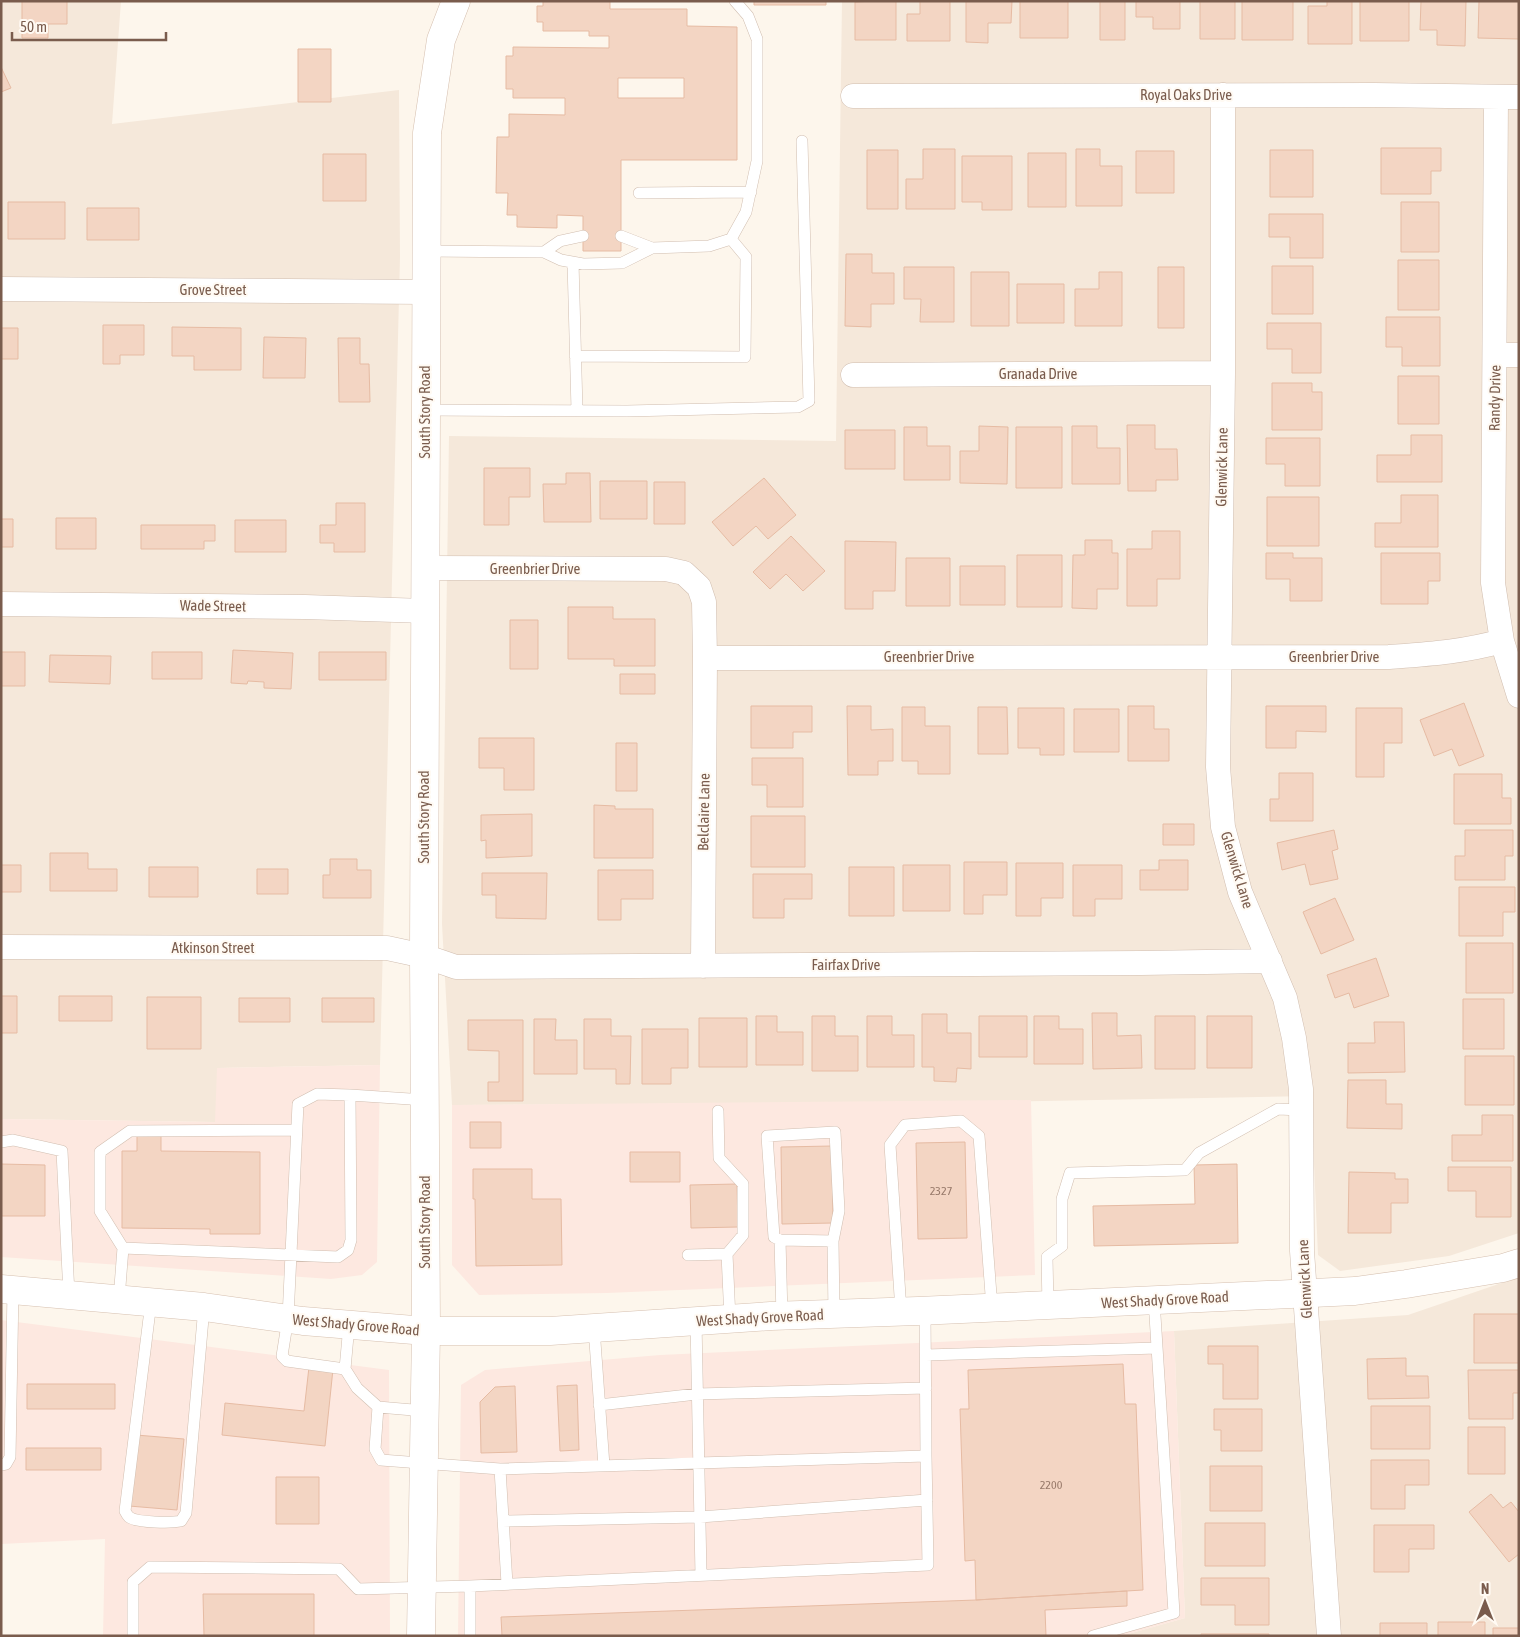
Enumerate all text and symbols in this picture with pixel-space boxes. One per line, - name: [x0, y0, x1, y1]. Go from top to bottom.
- scale bar: [12, 10, 166, 42]
- text: 50 m: [20, 18, 47, 35]
- street label: Royal Oaks Drive: [1140, 86, 1232, 103]
- street label: Grove Street: [179, 281, 247, 298]
- street label: South Story Road: [416, 365, 433, 459]
- street label: Granada Drive: [999, 365, 1077, 382]
- street label: Randy Drive: [1485, 365, 1504, 431]
- street label: Glenwick Lane: [1212, 427, 1231, 507]
- street label: Greenbrier Drive: [490, 560, 580, 577]
- street label: Wade Street: [180, 596, 246, 615]
- street label: Greenbrier Drive: [884, 648, 974, 665]
- street label: Greenbrier Drive: [1289, 648, 1379, 665]
- street label: South Story Road: [415, 770, 432, 864]
- street label: Belclaire Lane: [694, 773, 713, 851]
- street label: Glenwick Lane: [1218, 829, 1257, 910]
- street label: Atkinson Street: [171, 939, 255, 956]
- street label: Fairfax Drive: [812, 956, 881, 973]
- street label: South Story Road: [416, 1175, 433, 1269]
- house number: 2327: [930, 1184, 953, 1198]
- street label: Glenwick Lane: [1294, 1239, 1315, 1319]
- street label: West Shady Grove Road: [1101, 1288, 1229, 1311]
- street label: West Shady Grove Road: [696, 1306, 824, 1329]
- street label: West Shady Grove Road: [292, 1310, 420, 1339]
- house number: 2200: [1040, 1478, 1063, 1492]
- north arrow: [1460, 1577, 1510, 1627]
- text: N: [1481, 1581, 1489, 1597]

